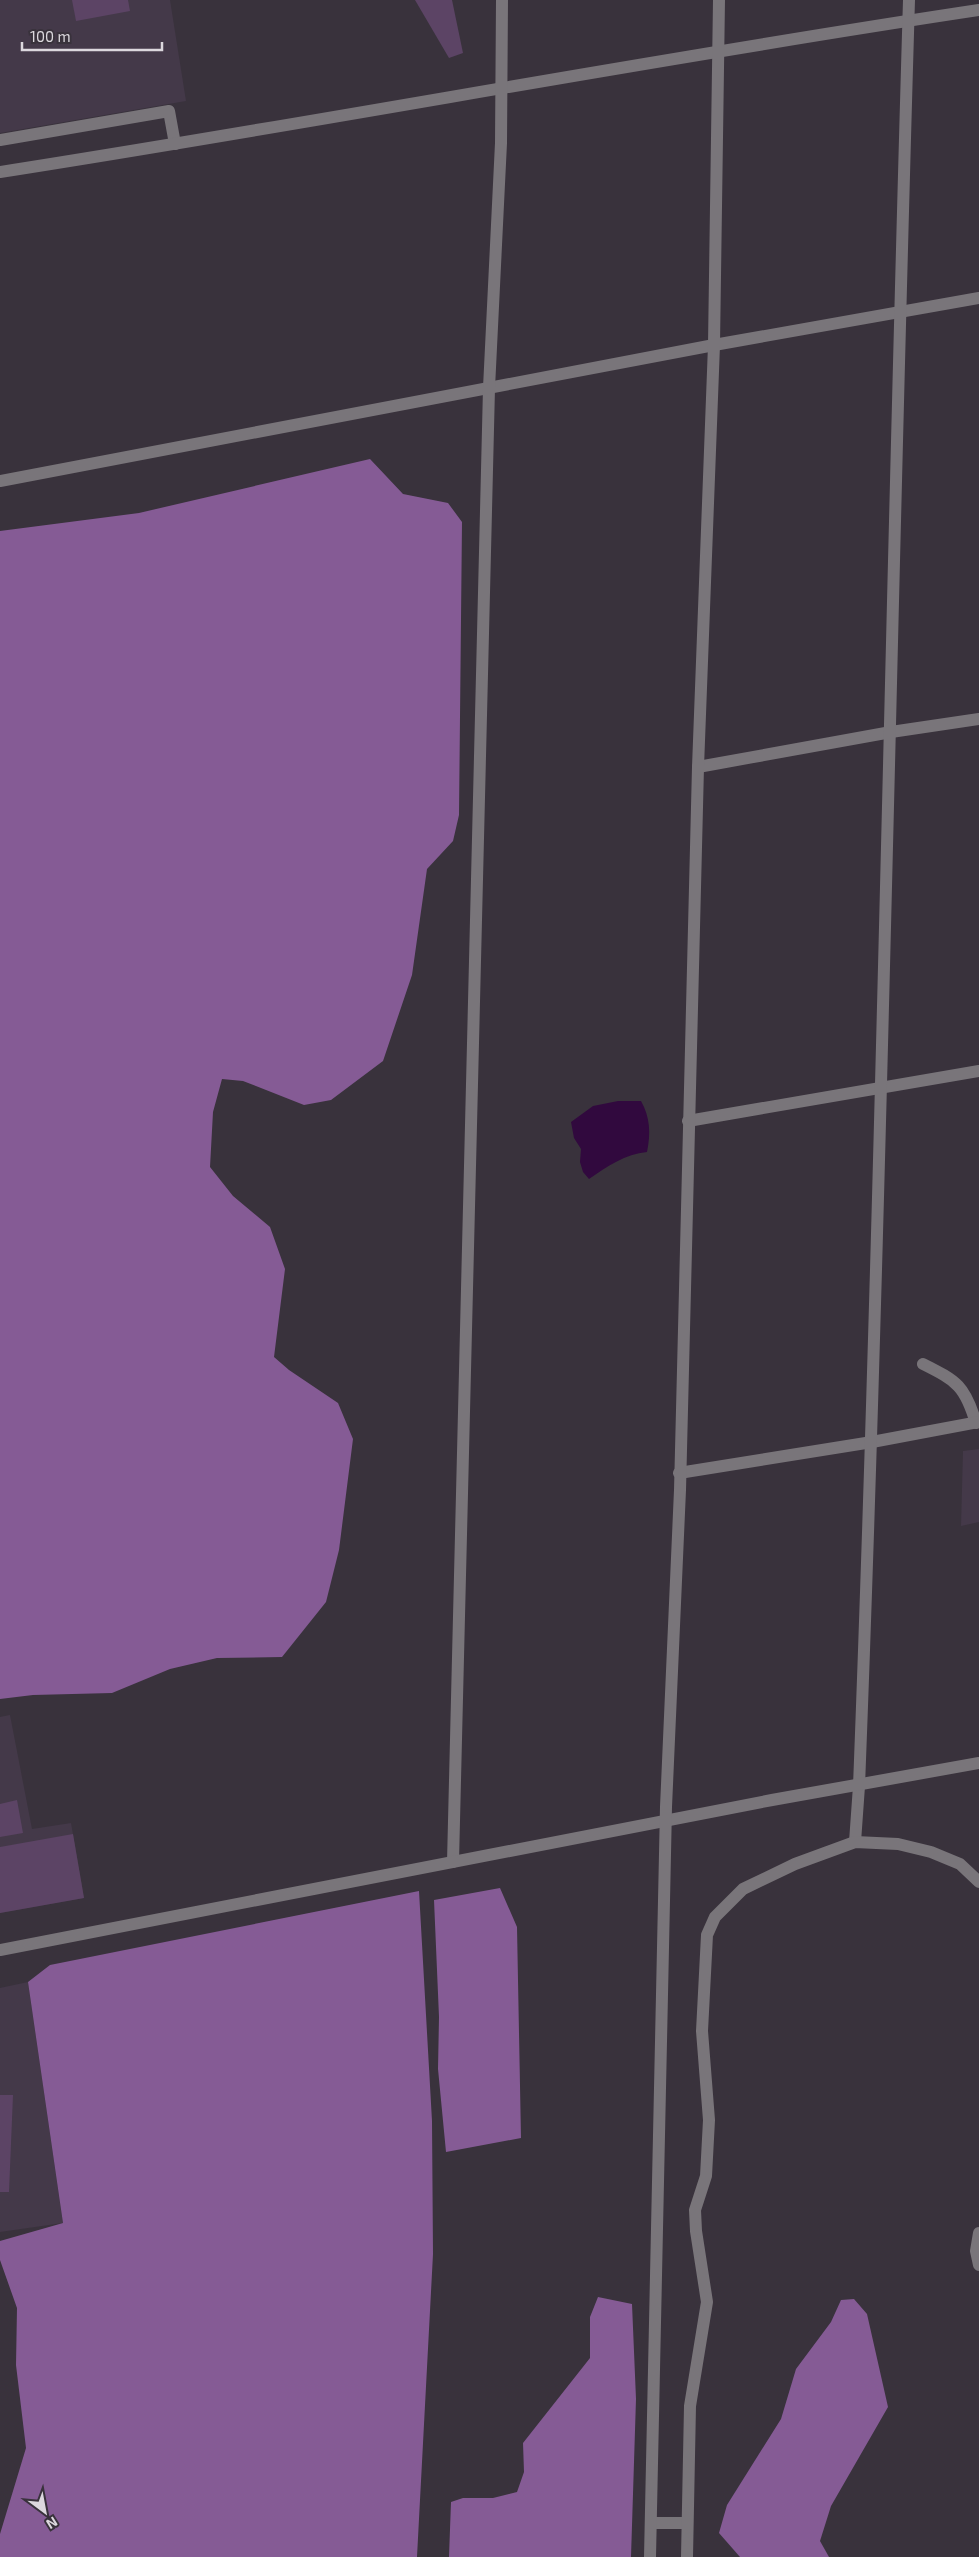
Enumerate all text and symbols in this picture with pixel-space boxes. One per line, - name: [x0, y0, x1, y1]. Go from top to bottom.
- scale bar: [22, 20, 162, 52]
- text: 100 m: [30, 27, 71, 45]
- north arrow: [20, 2487, 70, 2537]
- text: N: [43, 2514, 61, 2533]

